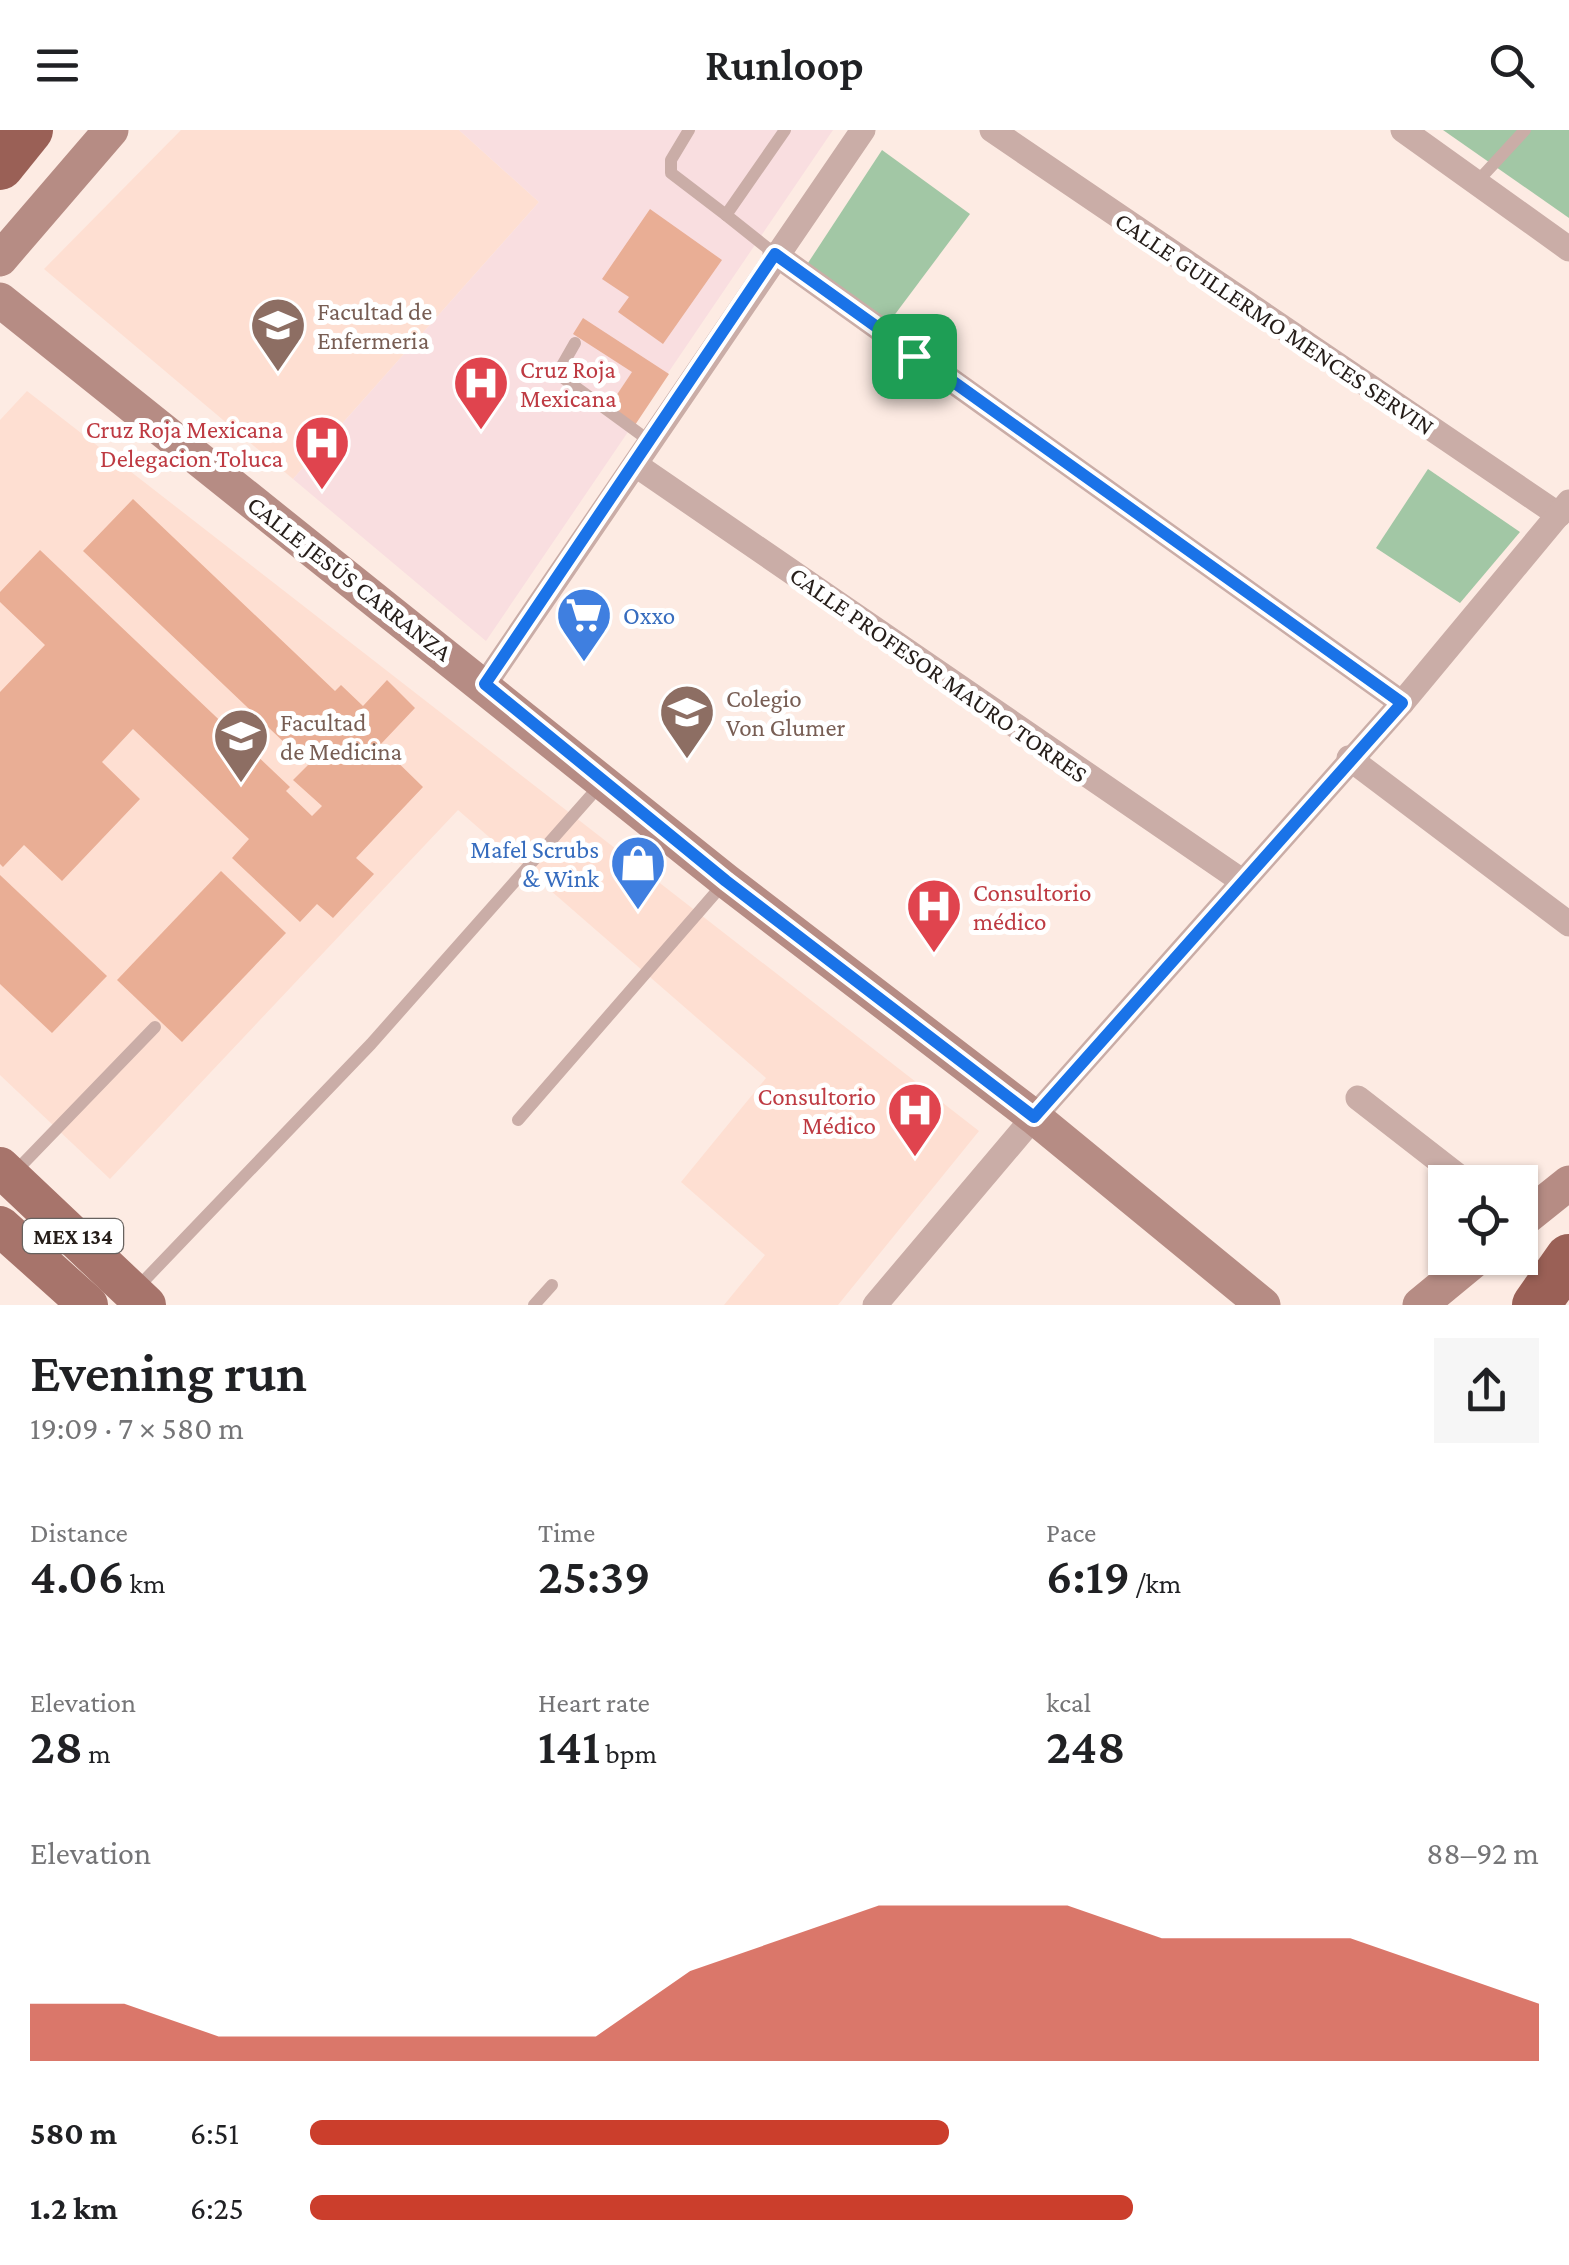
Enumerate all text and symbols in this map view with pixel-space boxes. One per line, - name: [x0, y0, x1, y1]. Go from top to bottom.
- icon: menu: [30, 38, 85, 93]
- icon: search: [1484, 38, 1539, 93]
- text: Runloop: [705, 40, 864, 90]
- street label: CALLE GUILLERMO MENCES SERVIN: [1110, 206, 1439, 440]
- school or university icon: Facultad de Enfermeria: [248, 295, 308, 374]
- place label: Facultad de Enfermeria: [317, 298, 432, 354]
- pin: [872, 314, 957, 399]
- icon: arrive: [887, 329, 942, 384]
- hospital icon: Cruz Roja Mexicana: [451, 353, 511, 432]
- place label: Cruz Roja Mexicana: [520, 356, 617, 412]
- hospital icon: Cruz Roja Mexicana Delegacion Toluca: [292, 413, 352, 492]
- place label: Cruz Roja Mexicana Delegacion Toluca: [86, 416, 283, 473]
- street label: CALLE JESÚS CARRANZA: [242, 491, 457, 668]
- street label: CALLE PROFESOR MAURO TORRES: [785, 561, 1093, 788]
- supermarket icon: Oxxo: [554, 585, 614, 664]
- place label: Oxxo: [623, 602, 675, 629]
- school or university icon: Colegio Von Glumer: [657, 682, 717, 761]
- place label: Colegio Von Glumer: [726, 685, 845, 741]
- school or university icon: Facultad de Medicina: [211, 706, 271, 785]
- place label: Facultad de Medicina: [280, 709, 403, 765]
- shop icon: Mafel Scrubs & Wink: [608, 833, 668, 912]
- place label: Mafel Scrubs & Wink: [470, 836, 599, 892]
- hospital icon: Consultorio médico: [904, 876, 964, 955]
- place label: Consultorio médico: [973, 879, 1091, 935]
- hospital icon: Consultorio Médico: [885, 1080, 945, 1159]
- place label: Consultorio Médico: [758, 1083, 876, 1139]
- map controls: [1428, 1165, 1538, 1275]
- button: locate: [1428, 1165, 1538, 1275]
- road number: MEX 134: [23, 1219, 123, 1253]
- button: share: [1434, 1338, 1539, 1443]
- text: Evening run: [30, 1342, 307, 1403]
- text: 19:09 · 7 × 580 m: [30, 1410, 244, 1446]
- text: Distance: [30, 1517, 128, 1548]
- text: Time: [538, 1517, 595, 1548]
- text: Pace: [1046, 1517, 1096, 1548]
- text: 4.06: [30, 1548, 124, 1604]
- text: 25:39: [538, 1548, 651, 1604]
- text: 6:19: [1046, 1548, 1130, 1604]
- text: km: [124, 1568, 165, 1599]
- text: /km: [1130, 1568, 1181, 1599]
- text: Elevation: [30, 1687, 136, 1718]
- text: Heart rate: [538, 1687, 650, 1718]
- text: kcal: [1046, 1687, 1091, 1718]
- text: 28: [30, 1718, 83, 1774]
- text: 141: [538, 1718, 600, 1774]
- text: 248: [1046, 1718, 1125, 1774]
- text: m: [83, 1738, 111, 1769]
- text: bpm: [600, 1738, 657, 1769]
- text: Elevation: [30, 1835, 151, 1871]
- text: 88–92 m: [1426, 1835, 1539, 1871]
- text: 580 m: [30, 2115, 117, 2151]
- text: 6:51: [190, 2115, 239, 2151]
- text: 1.2 km: [30, 2190, 118, 2226]
- text: 6:25: [190, 2190, 244, 2226]

